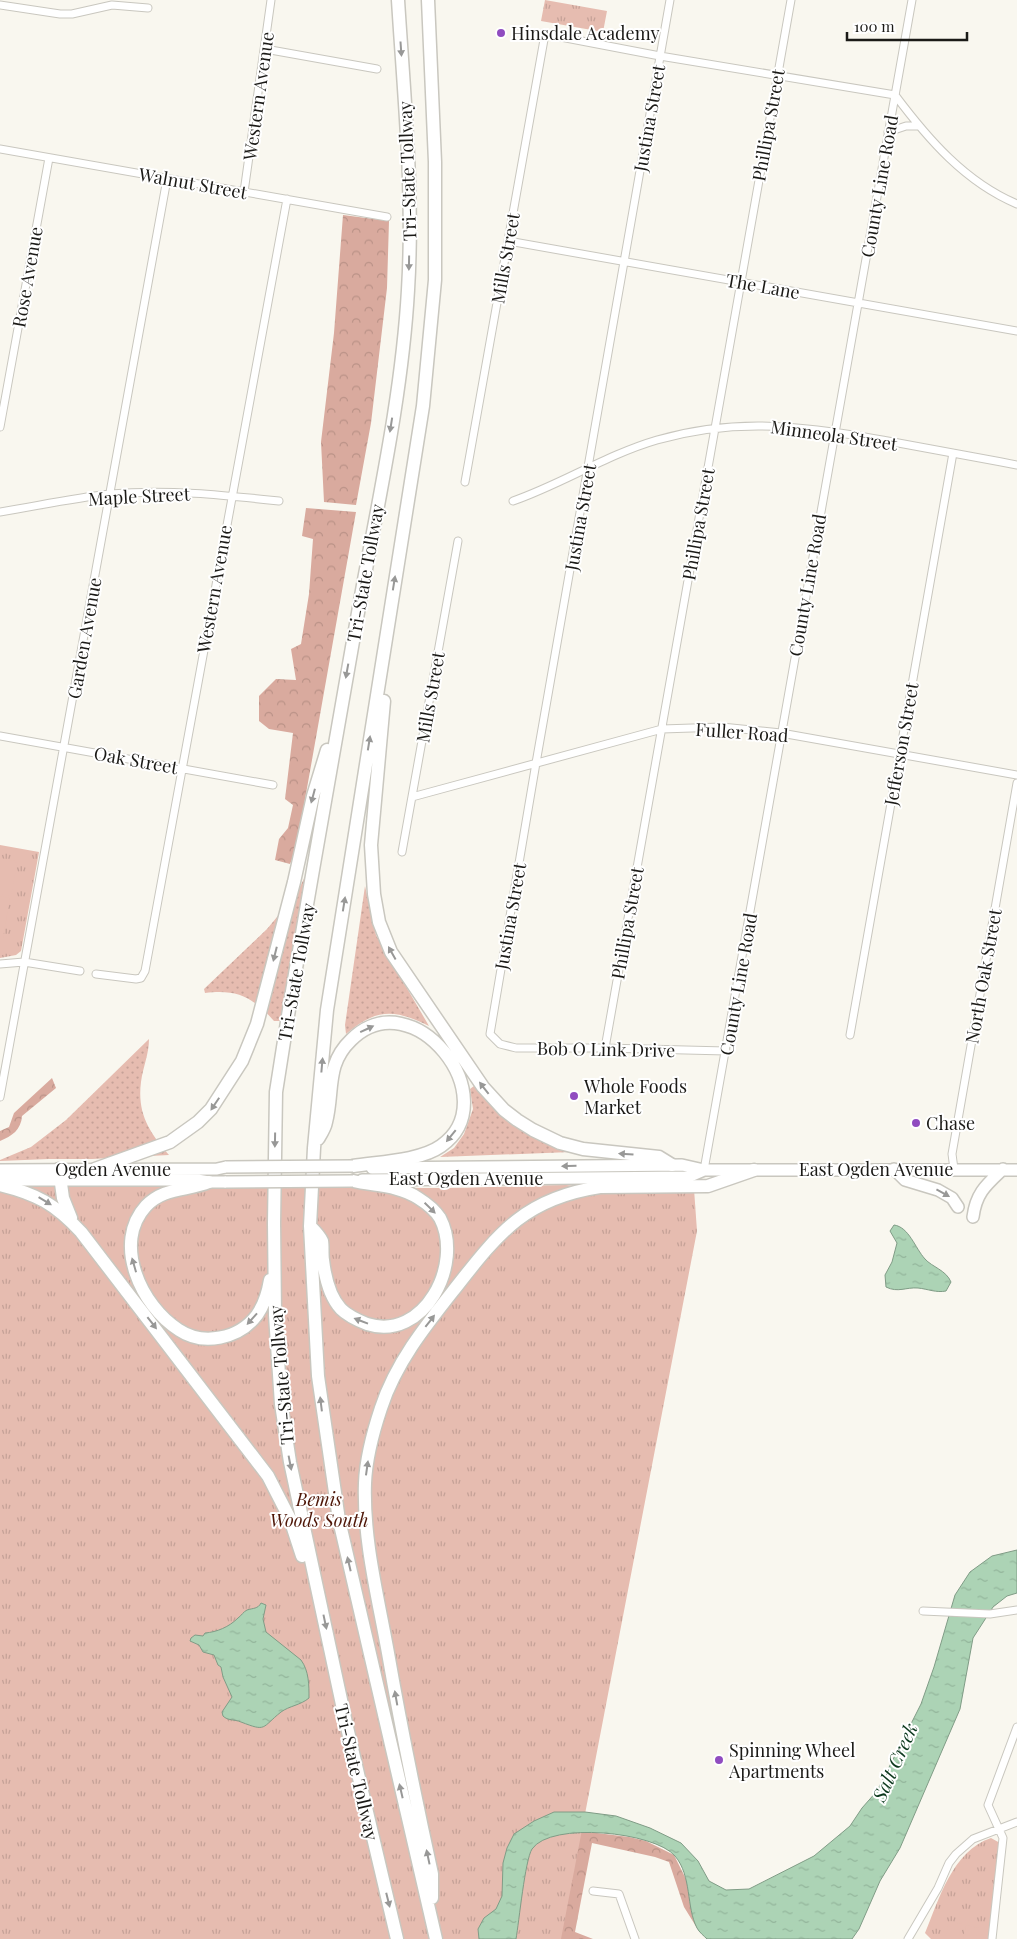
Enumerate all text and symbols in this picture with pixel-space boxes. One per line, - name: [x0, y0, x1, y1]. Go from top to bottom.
- scale bar: [847, 10, 967, 42]
- text: 100 m: [854, 16, 895, 36]
- place label: Hinsdale Academy: [511, 21, 660, 45]
- marker: Hinsdale Academy: [495, 27, 507, 39]
- street label: Western Avenue: [237, 30, 279, 163]
- one-way arrow: [398, 41, 406, 57]
- street label: Justina Street: [628, 62, 670, 174]
- street label: Phillipa Street: [746, 66, 790, 183]
- street label: Tri-State Tollway: [393, 101, 421, 241]
- street label: County Line Road: [855, 112, 903, 259]
- street label: Walnut Street: [136, 161, 250, 204]
- street label: Mills Street: [485, 210, 525, 305]
- street label: Rose Avenue: [6, 225, 48, 329]
- one-way arrow: [405, 256, 413, 272]
- street label: The Lane: [724, 268, 802, 304]
- street label: Minneola Street: [769, 414, 900, 456]
- one-way arrow: [387, 417, 395, 433]
- street label: Justina Street: [559, 461, 601, 573]
- street label: Phillipa Street: [676, 465, 720, 582]
- street label: Maple Street: [87, 481, 191, 511]
- street label: Tri-State Tollway: [341, 502, 389, 644]
- street label: County Line Road: [783, 511, 831, 658]
- street label: Western Avenue: [191, 523, 237, 656]
- one-way arrow: [391, 574, 399, 590]
- street label: Garden Avenue: [62, 575, 106, 701]
- street label: Mills Street: [410, 649, 450, 744]
- one-way arrow: [343, 663, 351, 679]
- street label: Jefferson Street: [878, 680, 924, 808]
- street label: Fuller Road: [695, 717, 790, 747]
- one-way arrow: [365, 735, 373, 751]
- street label: Oak Street: [92, 741, 180, 779]
- one-way arrow: [309, 789, 317, 804]
- street label: Justina Street: [489, 860, 531, 972]
- street label: Phillipa Street: [605, 864, 649, 981]
- one-way arrow: [340, 895, 348, 911]
- street label: Tri-State Tollway: [272, 901, 320, 1043]
- street label: North Oak Street: [959, 906, 1007, 1045]
- street label: County Line Road: [714, 910, 762, 1057]
- one-way arrow: [271, 947, 279, 962]
- one-way arrow: [388, 947, 397, 960]
- one-way arrow: [360, 1025, 374, 1033]
- street label: Bob O Link Drive: [537, 1036, 675, 1062]
- one-way arrow: [318, 1056, 326, 1072]
- place label: Whole Foods Market: [583, 1074, 687, 1119]
- one-way arrow: [479, 1081, 489, 1095]
- marker: Whole Foods Market: [568, 1090, 580, 1102]
- one-way arrow: [210, 1097, 220, 1110]
- place label: Chase: [926, 1111, 975, 1135]
- marker: Chase: [910, 1117, 922, 1129]
- one-way arrow: [445, 1129, 456, 1142]
- one-way arrow: [271, 1133, 279, 1149]
- one-way arrow: [618, 1150, 634, 1158]
- street label: Ogden Avenue: [55, 1157, 171, 1181]
- street label: East Ogden Avenue: [799, 1157, 953, 1181]
- one-way arrow: [560, 1162, 576, 1170]
- street label: East Ogden Avenue: [389, 1166, 543, 1190]
- one-way arrow: [936, 1189, 949, 1198]
- one-way arrow: [39, 1197, 52, 1206]
- one-way arrow: [424, 1202, 436, 1214]
- one-way arrow: [129, 1257, 137, 1272]
- street label: Tri-State Tollway: [263, 1304, 299, 1446]
- one-way arrow: [247, 1313, 258, 1326]
- one-way arrow: [424, 1315, 435, 1328]
- one-way arrow: [146, 1316, 157, 1329]
- one-way arrow: [354, 1317, 369, 1324]
- one-way arrow: [317, 1396, 325, 1412]
- one-way arrow: [287, 1456, 295, 1472]
- one-way arrow: [363, 1460, 371, 1476]
- park label: Bemis Woods South: [270, 1487, 368, 1532]
- one-way arrow: [345, 1556, 353, 1571]
- one-way arrow: [321, 1614, 329, 1630]
- one-way arrow: [392, 1690, 400, 1706]
- street label: Tri-State Tollway: [330, 1701, 384, 1843]
- water label: Salt Creek: [865, 1718, 923, 1806]
- place label: Spinning Wheel Apartments: [728, 1738, 855, 1783]
- marker: Spinning Wheel Apartments: [713, 1754, 725, 1766]
- one-way arrow: [397, 1783, 405, 1798]
- one-way arrow: [424, 1850, 432, 1865]
- one-way arrow: [384, 1892, 392, 1907]

